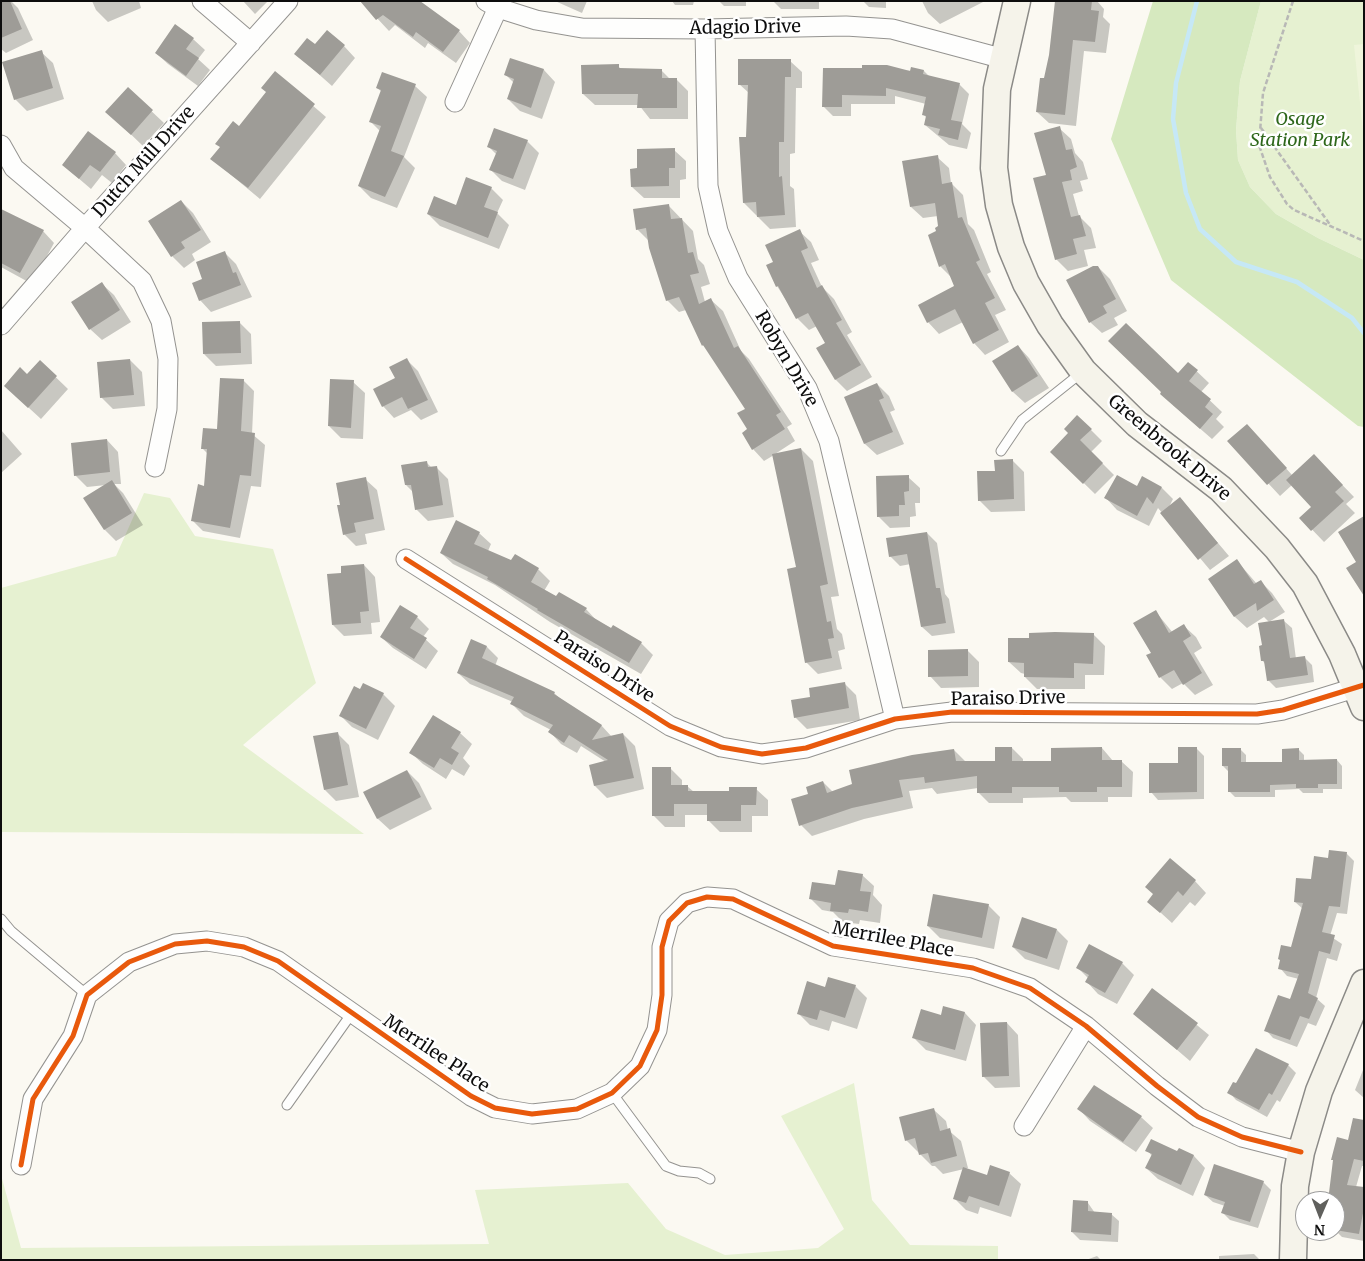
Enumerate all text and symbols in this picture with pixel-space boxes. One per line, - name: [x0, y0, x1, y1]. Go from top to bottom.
- street label: Adagio Drive: [689, 16, 801, 40]
- street label: Dutch Mill Drive: [88, 102, 200, 222]
- park label: Osage Station Park: [1250, 109, 1350, 152]
- street label: Robyn Drive: [750, 307, 822, 411]
- street label: Greenbrook Drive: [1103, 390, 1235, 506]
- street label: Paraiso Drive: [550, 627, 658, 707]
- street label: Paraiso Drive: [950, 687, 1066, 711]
- street label: Merrilee Place: [831, 918, 955, 962]
- street label: Merrilee Place: [379, 1011, 493, 1097]
- north arrow: [1295, 1191, 1345, 1241]
- text: N: [1314, 1221, 1325, 1239]

